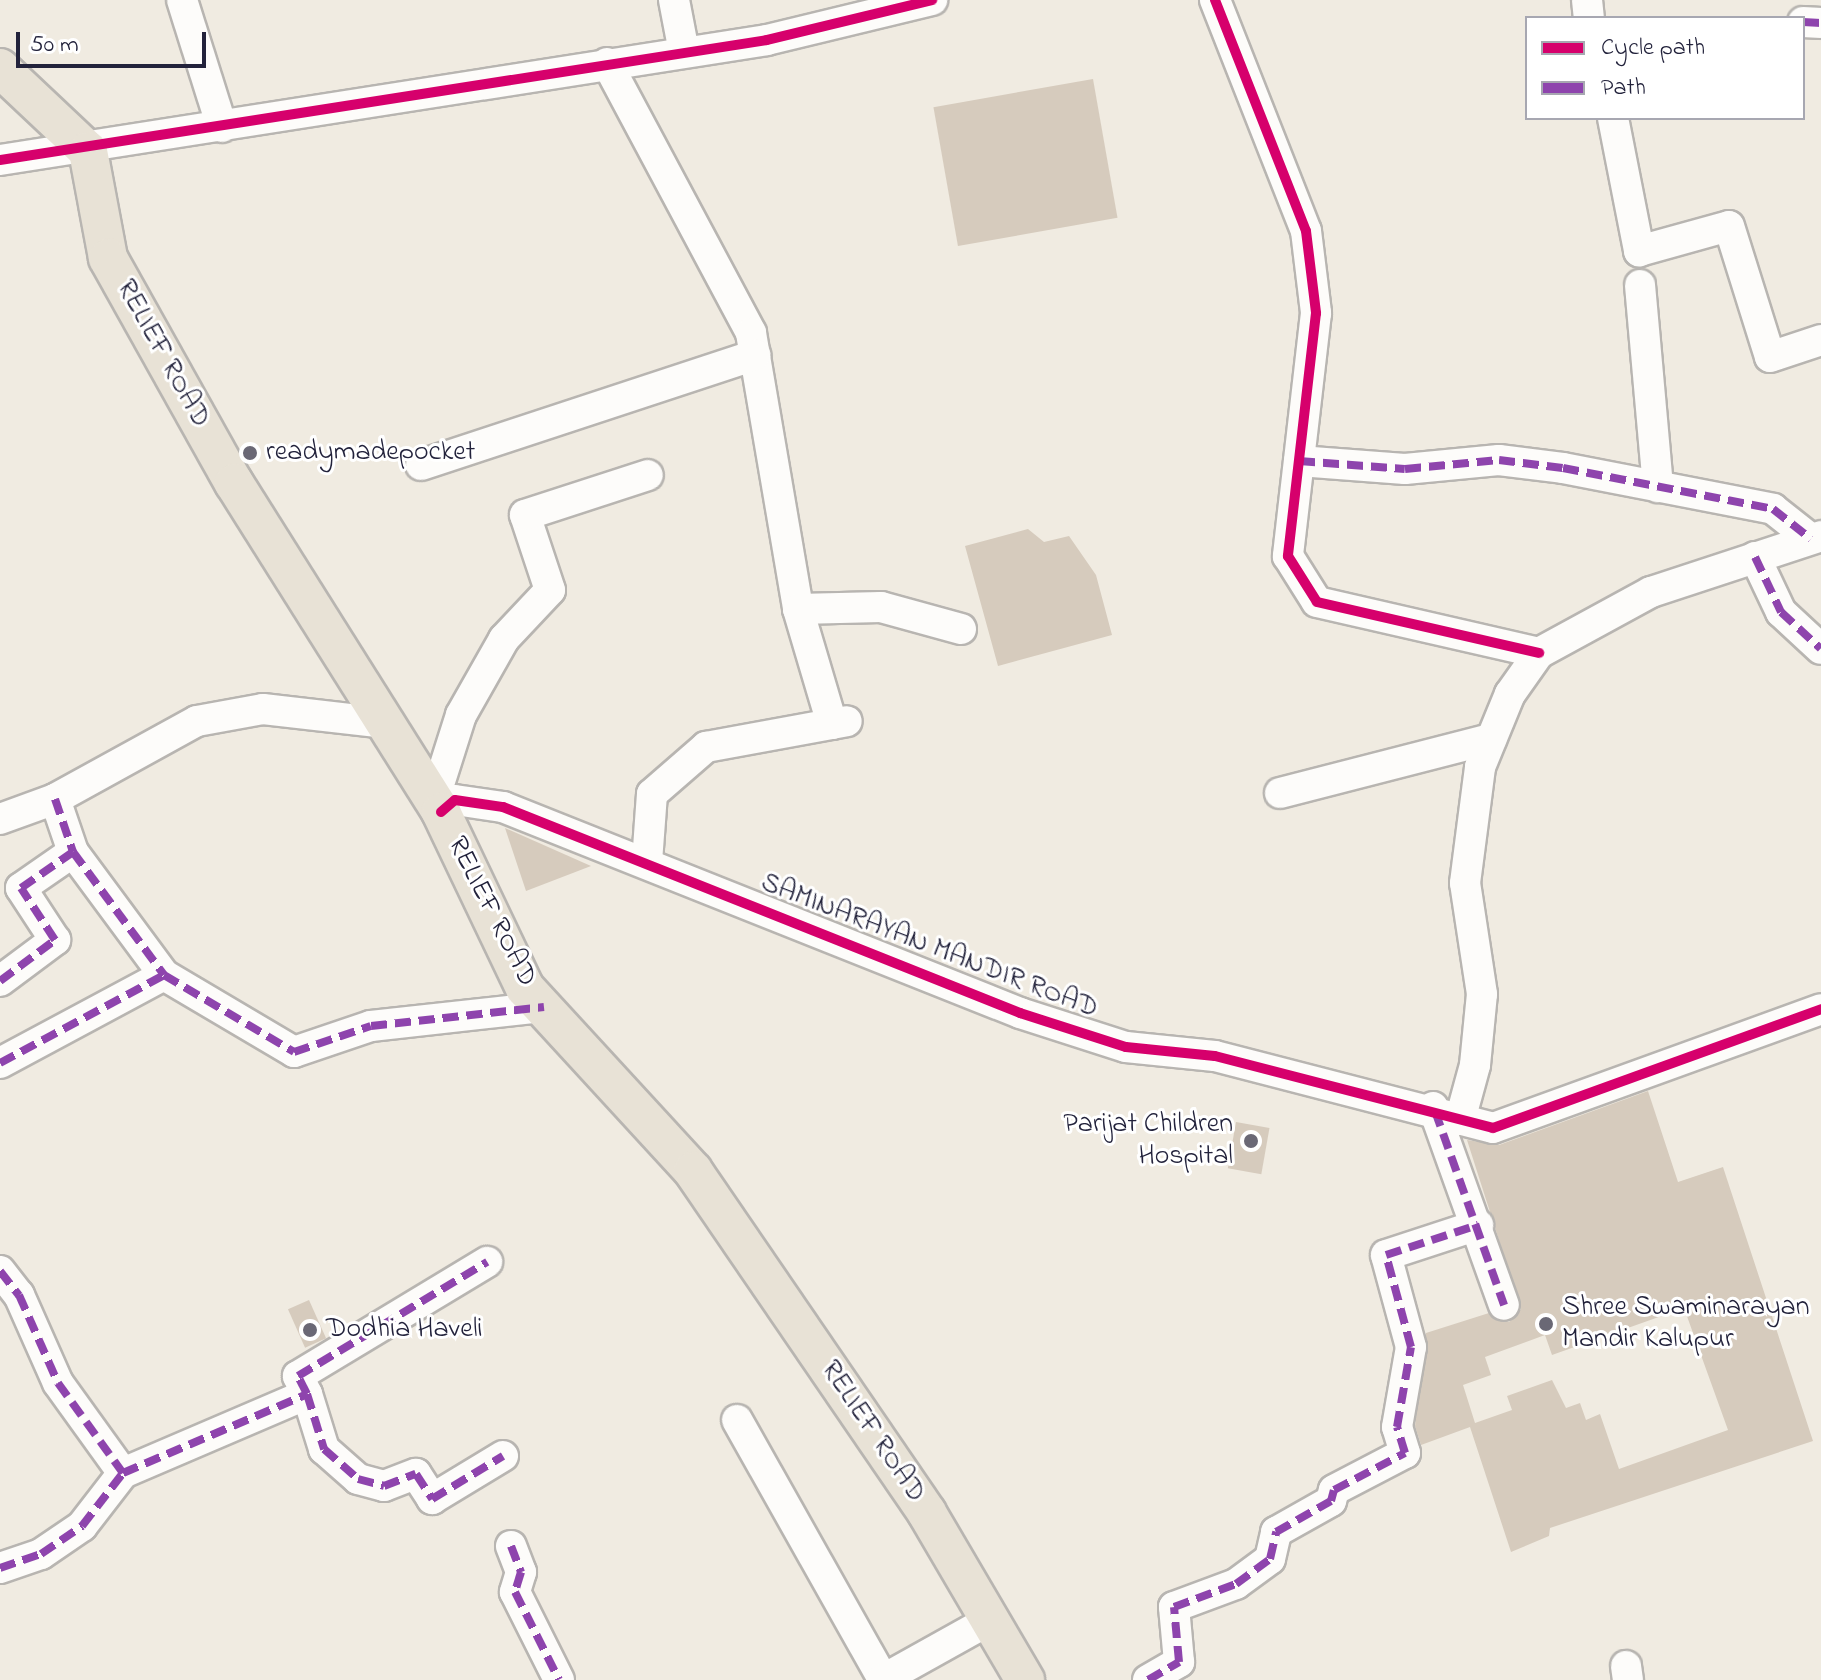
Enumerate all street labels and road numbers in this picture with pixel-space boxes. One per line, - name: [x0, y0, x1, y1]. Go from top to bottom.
- street label: RELIEF ROAD: [108, 274, 216, 434]
- street label: RELIEF ROAD: [439, 832, 543, 992]
- street label: SAMINARAYAN MANDIR ROAD: [756, 867, 1102, 1027]
- street label: RELIEF ROAD: [812, 1355, 932, 1509]

